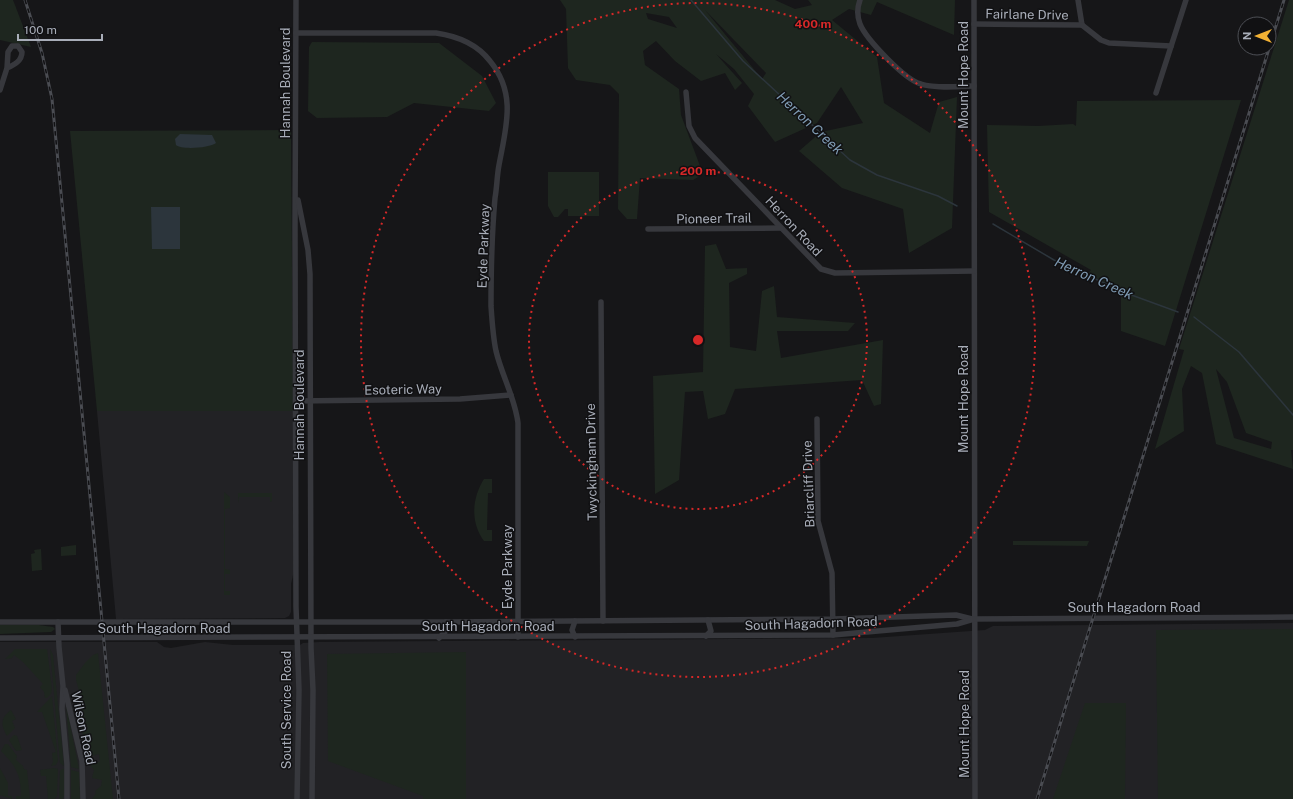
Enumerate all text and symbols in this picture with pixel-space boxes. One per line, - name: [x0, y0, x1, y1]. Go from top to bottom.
- street label: Fairlane Drive: [985, 6, 1069, 23]
- scale bar: [18, 16, 102, 42]
- north arrow: [1237, 16, 1277, 56]
- text: 400 m: [795, 17, 832, 31]
- street label: Mount Hope Road: [956, 21, 971, 129]
- text: 100 m: [24, 23, 57, 37]
- street label: Hannah Boulevard: [278, 28, 293, 138]
- text: N: [1241, 32, 1253, 40]
- water label: Herron Creek: [774, 88, 847, 158]
- text: 200 m: [680, 164, 716, 178]
- street label: Herron Road: [762, 193, 825, 259]
- street label: Eyde Parkway: [475, 203, 492, 289]
- street label: Pioneer Trail: [676, 210, 752, 227]
- water label: Herron Creek: [1052, 254, 1136, 303]
- centre of rings: [691, 333, 705, 347]
- street label: Mount Hope Road: [956, 345, 971, 453]
- street label: Hannah Boulevard: [292, 350, 307, 460]
- street label: Esoteric Way: [364, 381, 442, 398]
- street label: Twyckingham Drive: [583, 403, 600, 521]
- street label: Briarcliff Drive: [799, 440, 818, 528]
- street label: Eyde Parkway: [500, 525, 515, 609]
- street label: South Hagadorn Road: [1067, 600, 1201, 615]
- street label: South Hagadorn Road: [744, 614, 878, 633]
- street label: South Hagadorn Road: [421, 619, 555, 634]
- street label: South Hagadorn Road: [97, 621, 231, 636]
- street label: South Service Road: [279, 651, 294, 769]
- street label: Mount Hope Road: [957, 670, 972, 778]
- street label: Wilson Road: [68, 690, 99, 766]

